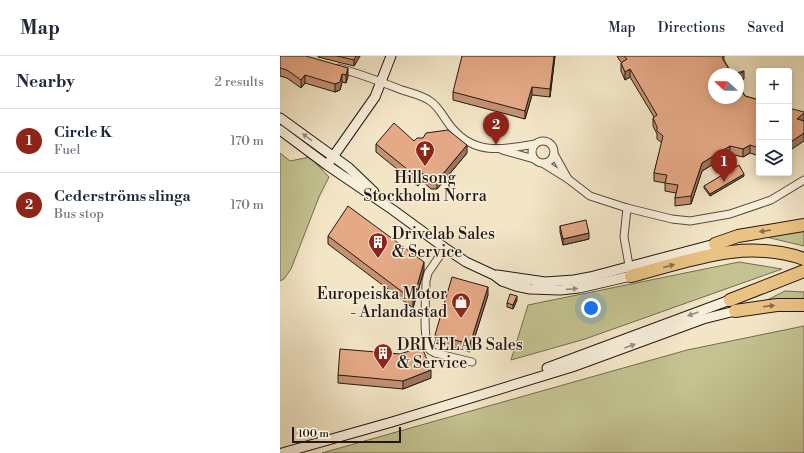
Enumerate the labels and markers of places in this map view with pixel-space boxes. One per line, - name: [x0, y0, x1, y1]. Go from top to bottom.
- pin: 2: [483, 112, 509, 145]
- church icon: Hillsong Stockholm Norra: [414, 139, 436, 167]
- pin: 1: [711, 149, 737, 182]
- place label: Hillsong Stockholm Norra: [363, 168, 488, 206]
- place label: Drivelab Sales & Service: [392, 224, 495, 262]
- building icon: Drivelab Sales & Service: [367, 231, 389, 259]
- place label: Europeiska Motor - Arlandastad: [317, 284, 447, 322]
- shop icon: Europeiska Motor - Arlandastad: [450, 291, 472, 319]
- place label: DRIVELAB Sales & Service: [397, 335, 523, 373]
- building icon: DRIVELAB Sales & Service: [372, 342, 394, 370]

